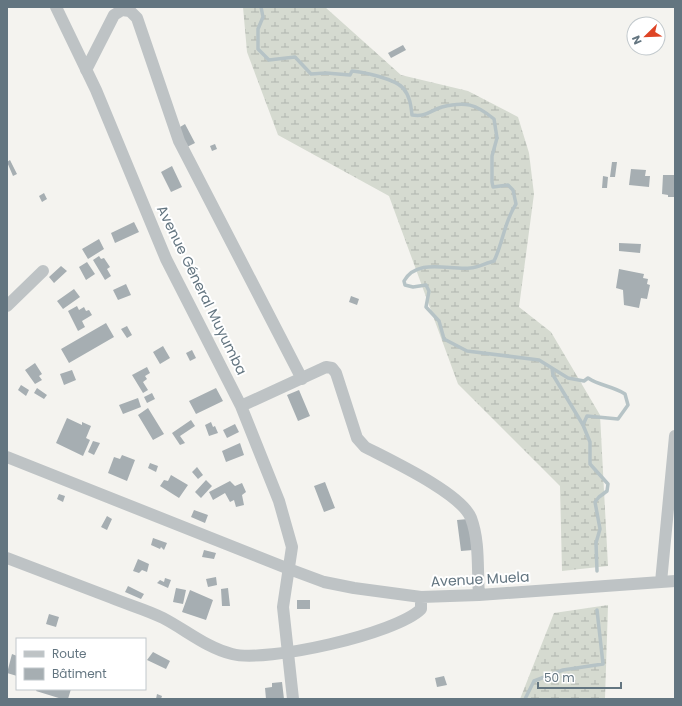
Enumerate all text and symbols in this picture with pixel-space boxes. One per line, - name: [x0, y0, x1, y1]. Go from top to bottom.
- north arrow: [626, 16, 666, 56]
- text: N: [628, 33, 646, 47]
- street label: Avenue Géneral Muyumba: [152, 202, 252, 378]
- street label: Avenue Muela: [430, 566, 530, 592]
- legend: [16, 638, 146, 690]
- text: Route: [52, 645, 86, 662]
- scale bar: [538, 664, 621, 690]
- text: Bâtiment: [52, 665, 107, 682]
- text: 50 m: [544, 669, 575, 686]

